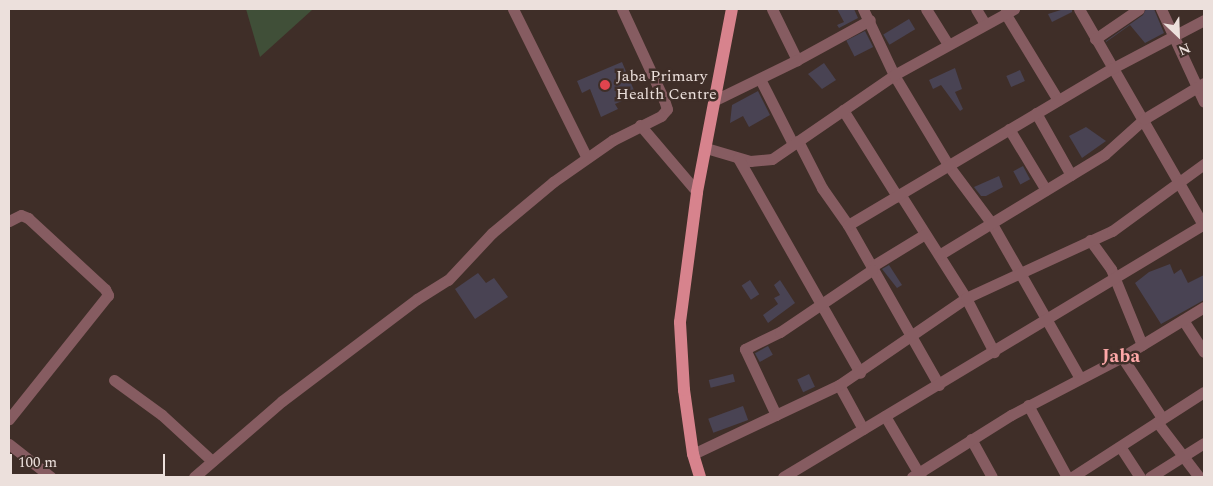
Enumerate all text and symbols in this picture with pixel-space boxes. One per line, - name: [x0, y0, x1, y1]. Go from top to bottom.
- north arrow: [1153, 10, 1203, 60]
- text: N: [1175, 37, 1194, 61]
- place label: Jaba Primary Health Centre: [616, 66, 717, 104]
- marker: Jaba Primary Health Centre: [598, 78, 612, 92]
- district label: Jaba: [1102, 346, 1140, 368]
- scale bar: [12, 444, 168, 476]
- text: 100 m: [18, 451, 57, 474]

